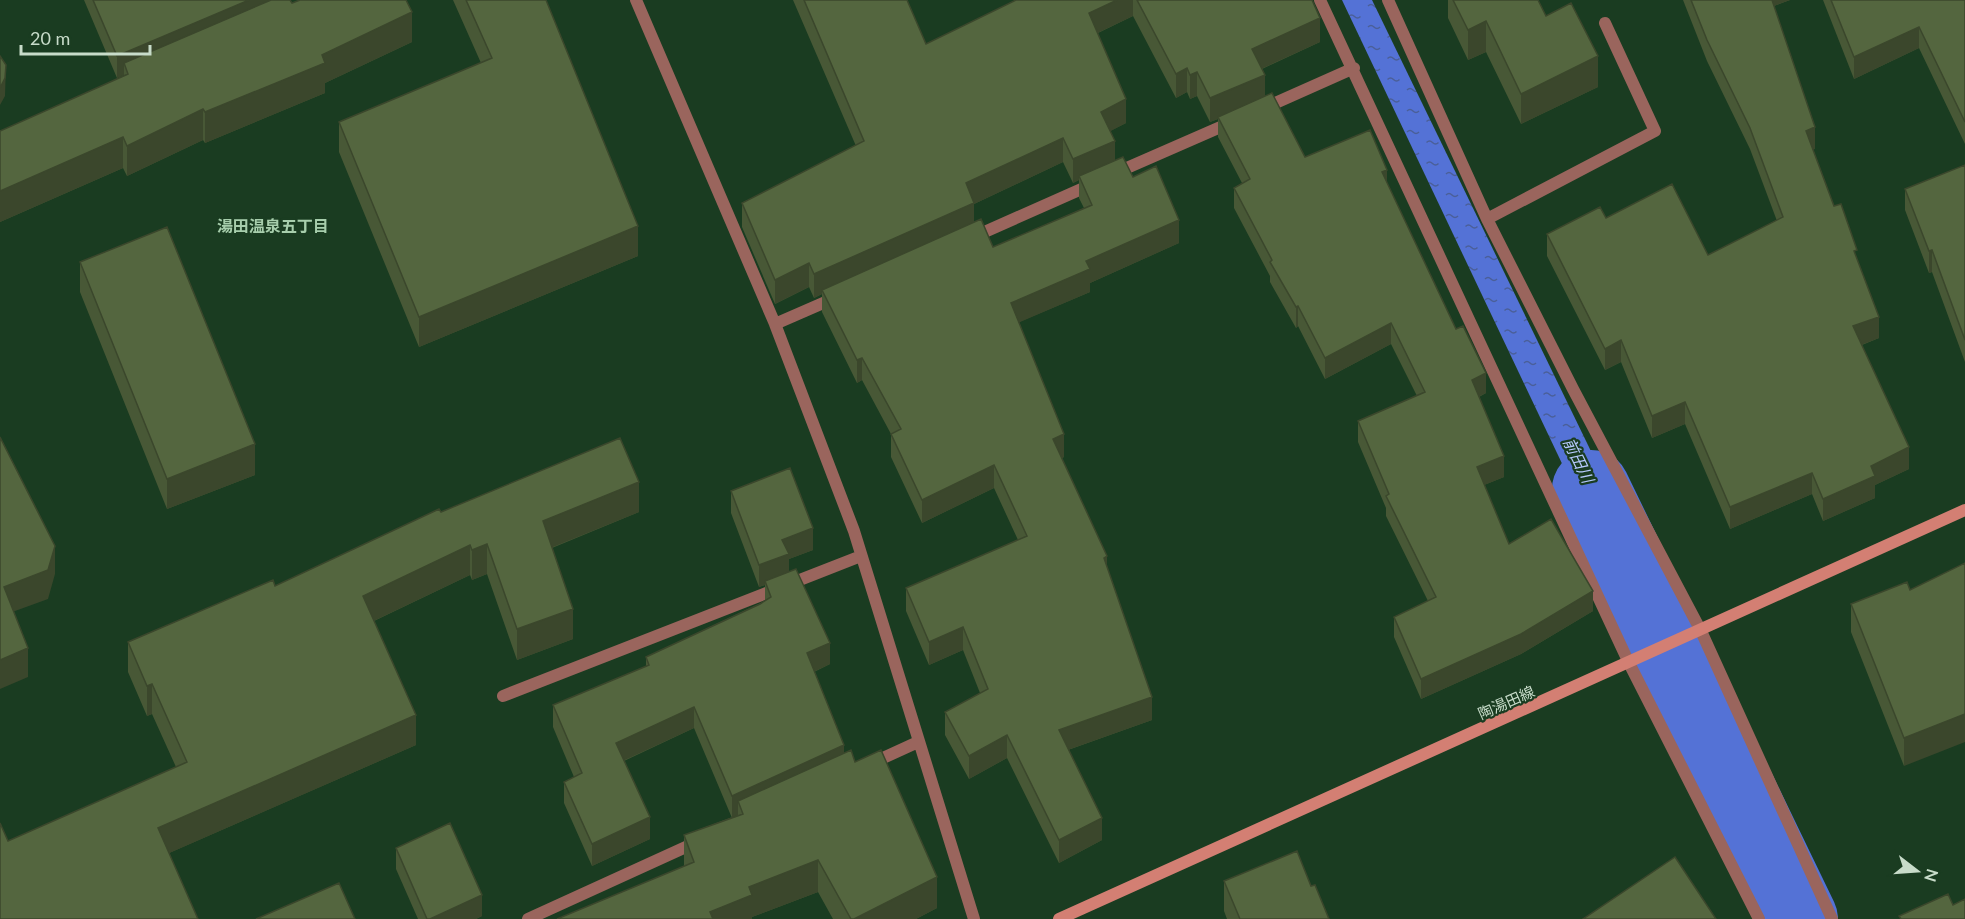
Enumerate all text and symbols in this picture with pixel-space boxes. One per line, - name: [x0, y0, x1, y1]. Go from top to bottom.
- scale bar: [21, 18, 150, 56]
- text: 20 m: [30, 27, 70, 49]
- district label: 湯田温泉五丁目: [217, 216, 329, 235]
- water label: 前田川: [1560, 434, 1599, 488]
- street label: 陶湯田線: [1475, 682, 1537, 722]
- north arrow: [1887, 841, 1947, 901]
- text: N: [1921, 867, 1943, 884]

